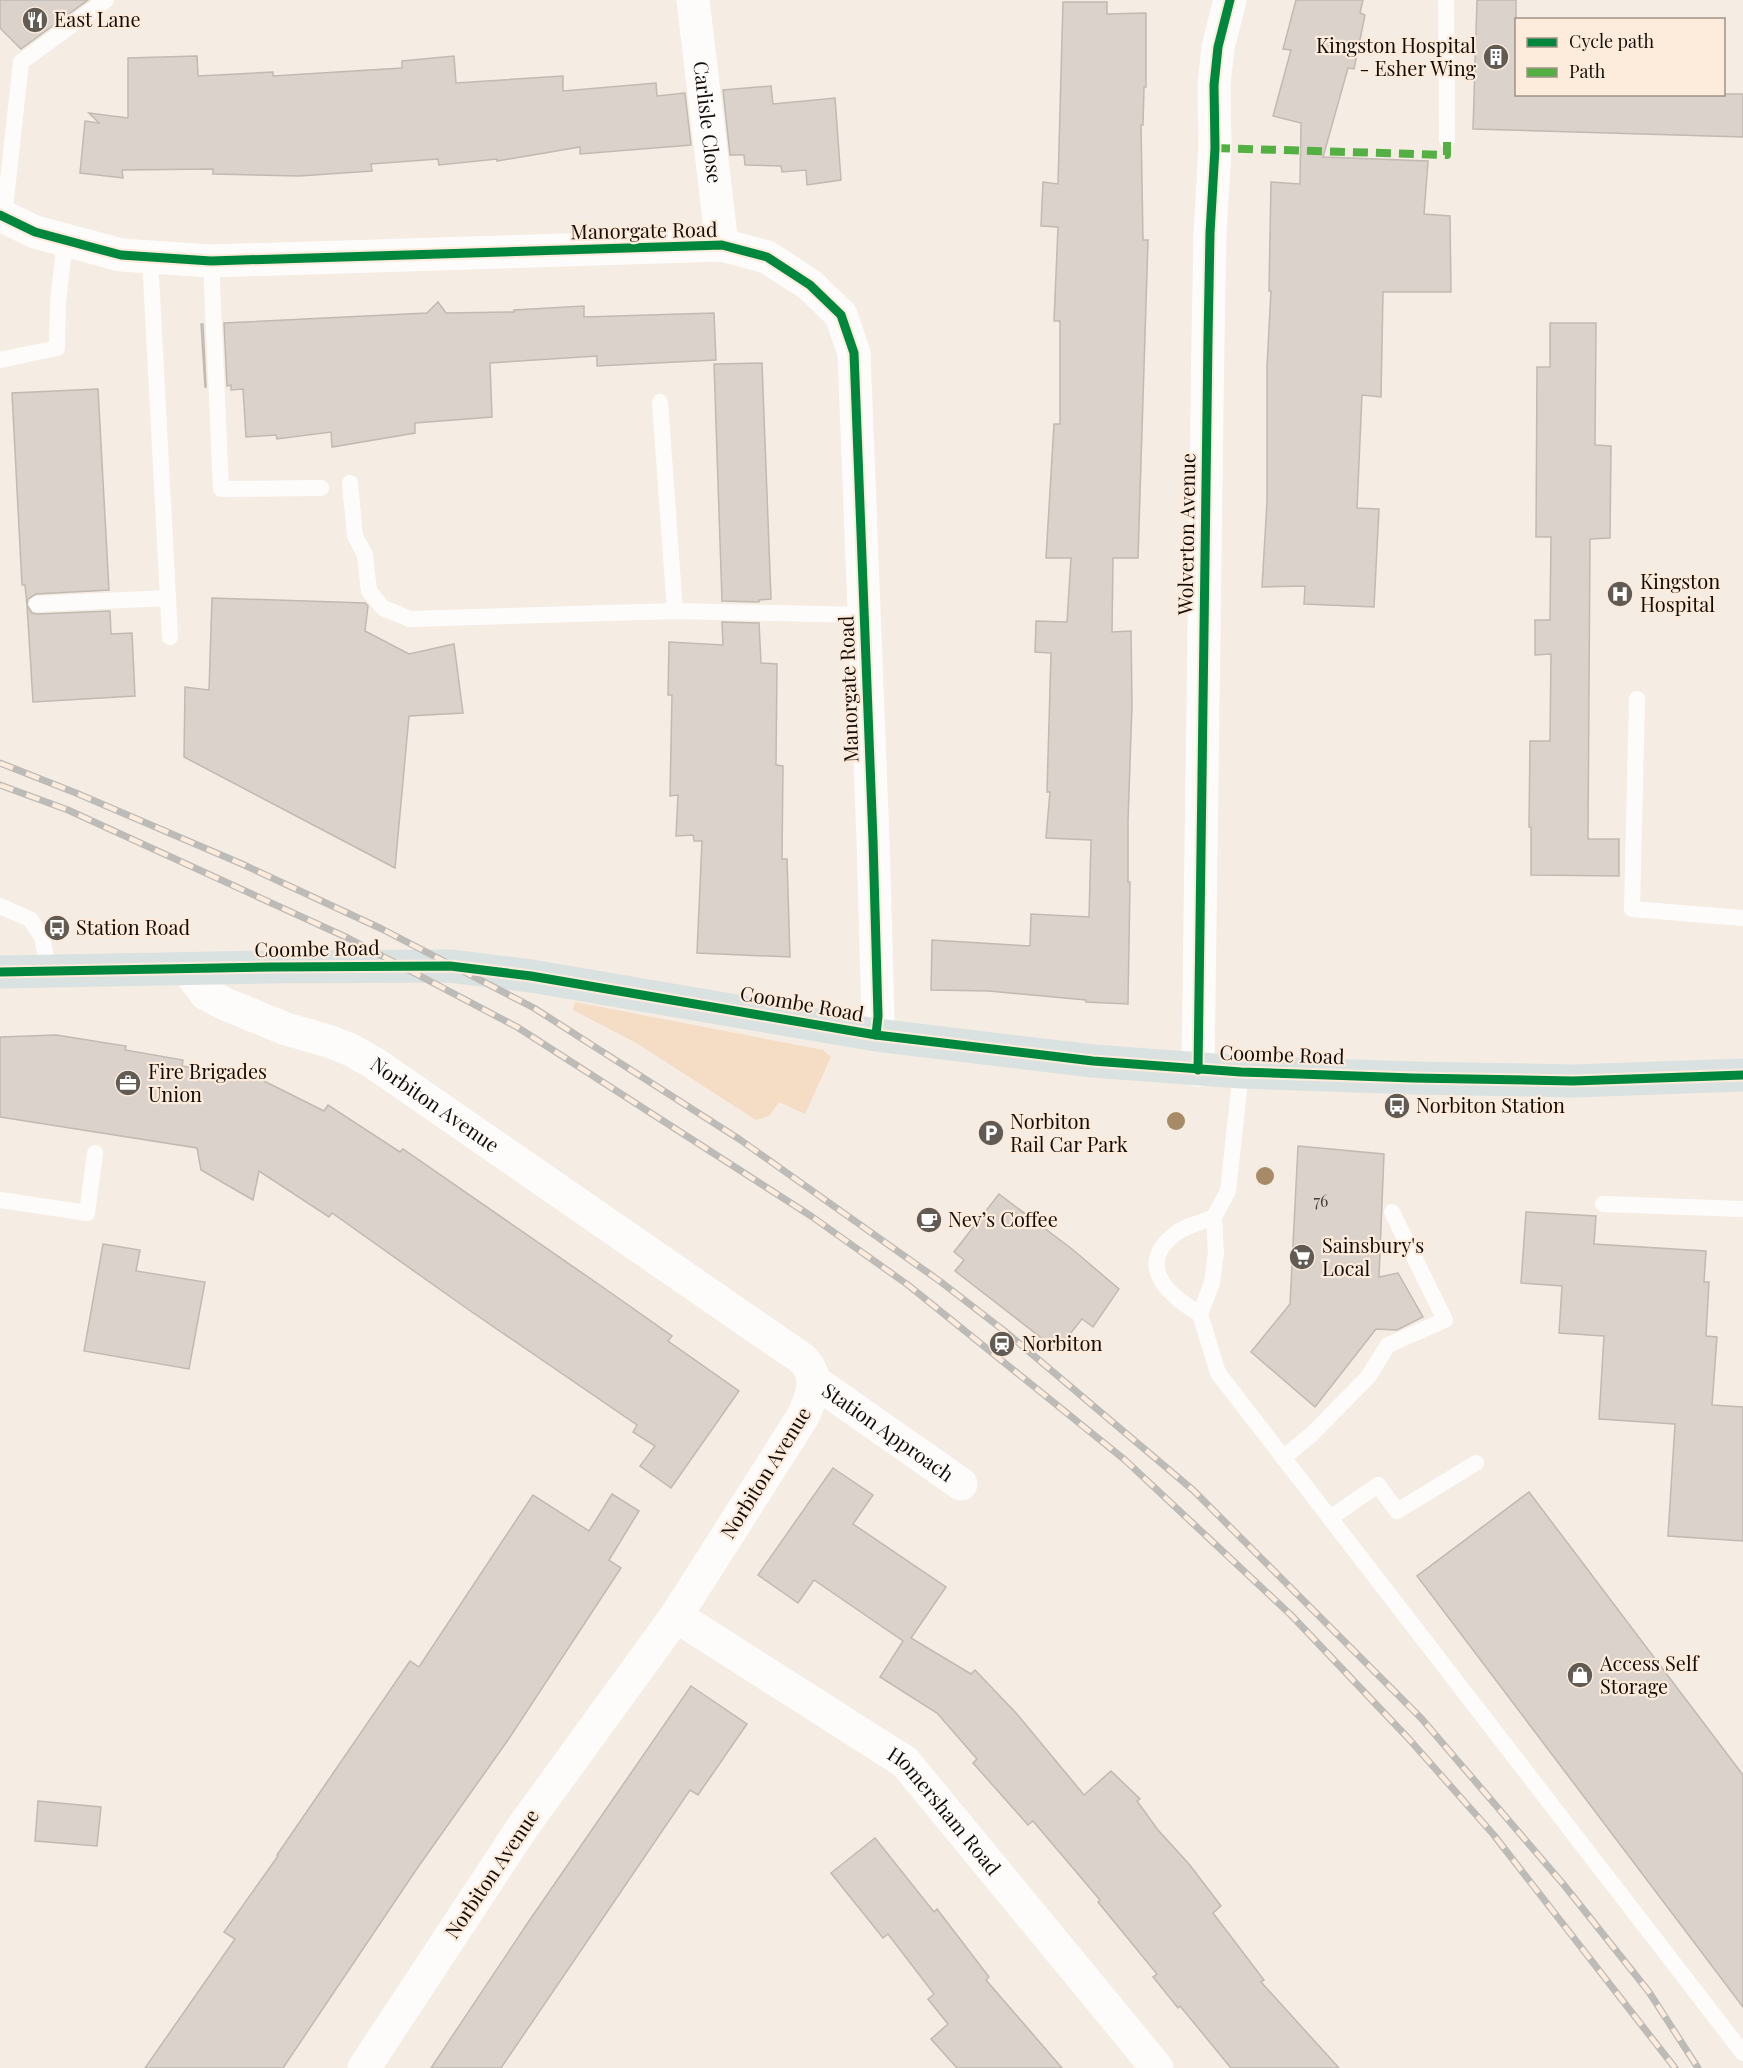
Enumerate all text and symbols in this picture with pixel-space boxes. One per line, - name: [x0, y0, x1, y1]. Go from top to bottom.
- restaurant icon: East Lane: [20, 5, 50, 35]
- place label: East Lane: [54, 5, 141, 32]
- legend: [1515, 18, 1725, 96]
- text: Cycle path: [1569, 29, 1654, 53]
- place label: Kingston Hospital - Esher Wing: [1316, 31, 1476, 81]
- building icon: Kingston Hospital - Esher Wing: [1481, 42, 1511, 72]
- street label: Carlisle Close: [688, 59, 730, 185]
- text: Path: [1569, 59, 1606, 83]
- street label: Manorgate Road: [570, 215, 718, 244]
- street label: Wolverton Avenue: [1171, 453, 1200, 616]
- place label: Kingston Hospital: [1640, 567, 1720, 617]
- hospital icon: Kingston Hospital: [1605, 579, 1635, 609]
- street label: Manorgate Road: [831, 615, 864, 763]
- bus stop icon: Station Road: [42, 913, 72, 943]
- place label: Station Road: [76, 913, 191, 940]
- street label: Coombe Road: [254, 933, 380, 962]
- street label: Coombe Road: [738, 978, 867, 1027]
- street label: Coombe Road: [1219, 1038, 1346, 1069]
- street label: Norbiton Avenue: [366, 1050, 505, 1158]
- place label: Fire Brigades Union: [148, 1057, 267, 1107]
- office icon: Fire Brigades Union: [113, 1068, 143, 1098]
- bus stop icon: Norbiton Station: [1382, 1091, 1412, 1121]
- place label: Norbiton Station: [1416, 1091, 1565, 1118]
- place label: Norbiton Rail Car Park: [1010, 1107, 1128, 1157]
- parking icon: Norbiton Rail Car Park: [976, 1118, 1006, 1148]
- house number: 76: [1314, 1190, 1328, 1211]
- cafe icon: Nev’s Coffee: [914, 1205, 944, 1235]
- place label: Nev’s Coffee: [948, 1205, 1058, 1232]
- place label: Sainsbury's Local: [1322, 1231, 1424, 1281]
- supermarket icon: Sainsbury's Local: [1287, 1242, 1317, 1272]
- station icon: Norbiton: [987, 1329, 1017, 1359]
- place label: Norbiton: [1022, 1329, 1102, 1356]
- street label: Station Approach: [817, 1376, 960, 1487]
- street label: Norbiton Avenue: [713, 1401, 816, 1543]
- place label: Access Self Storage: [1599, 1649, 1700, 1699]
- shop icon: Access Self Storage: [1565, 1660, 1595, 1690]
- street label: Homersham Road: [883, 1739, 1008, 1880]
- street label: Norbiton Avenue: [437, 1803, 544, 1943]

